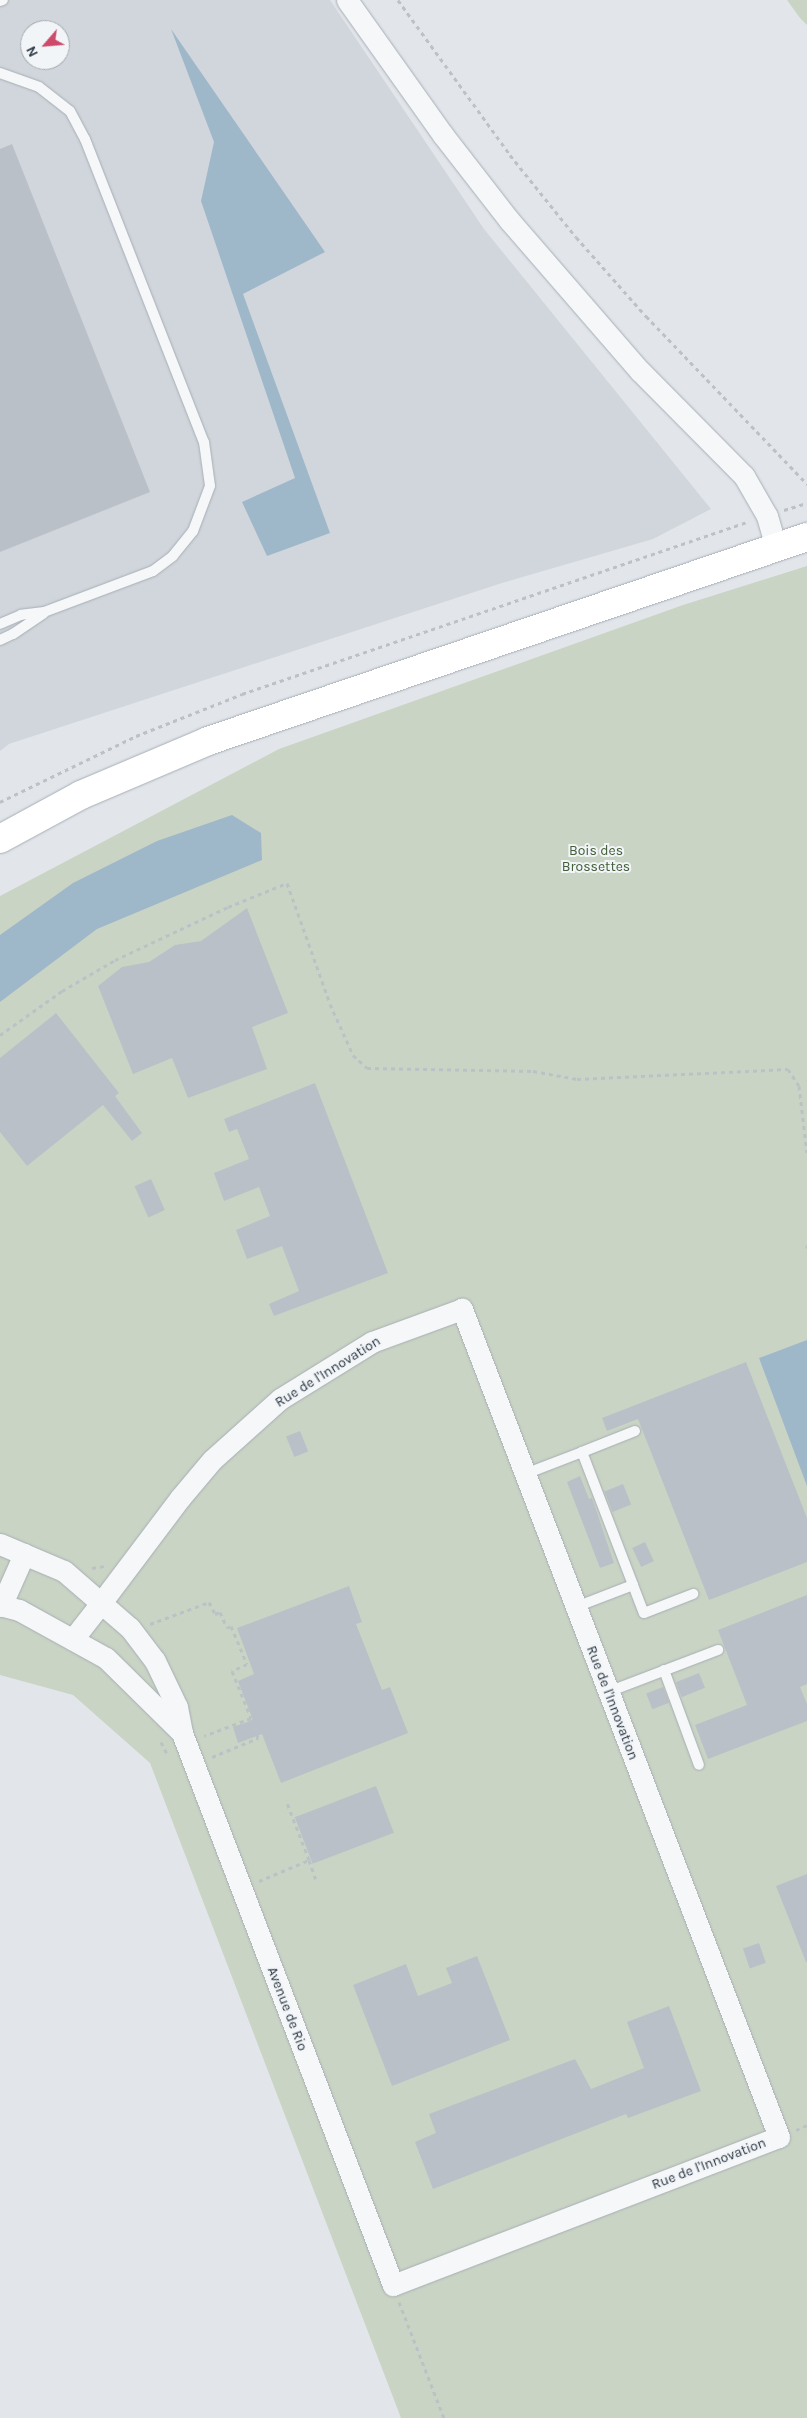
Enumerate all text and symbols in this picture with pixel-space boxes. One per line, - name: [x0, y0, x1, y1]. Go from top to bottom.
- north arrow: [20, 20, 70, 70]
- text: N: [22, 43, 42, 60]
- park label: Bois des Brossettes: [562, 843, 630, 876]
- street label: Rue de l'Innovation: [272, 1333, 384, 1411]
- street label: Rue de l'Innovation: [582, 1644, 642, 1762]
- street label: Avenue de Rio: [263, 1965, 311, 2053]
- street label: Rue de l'Innovation: [650, 2134, 768, 2194]

